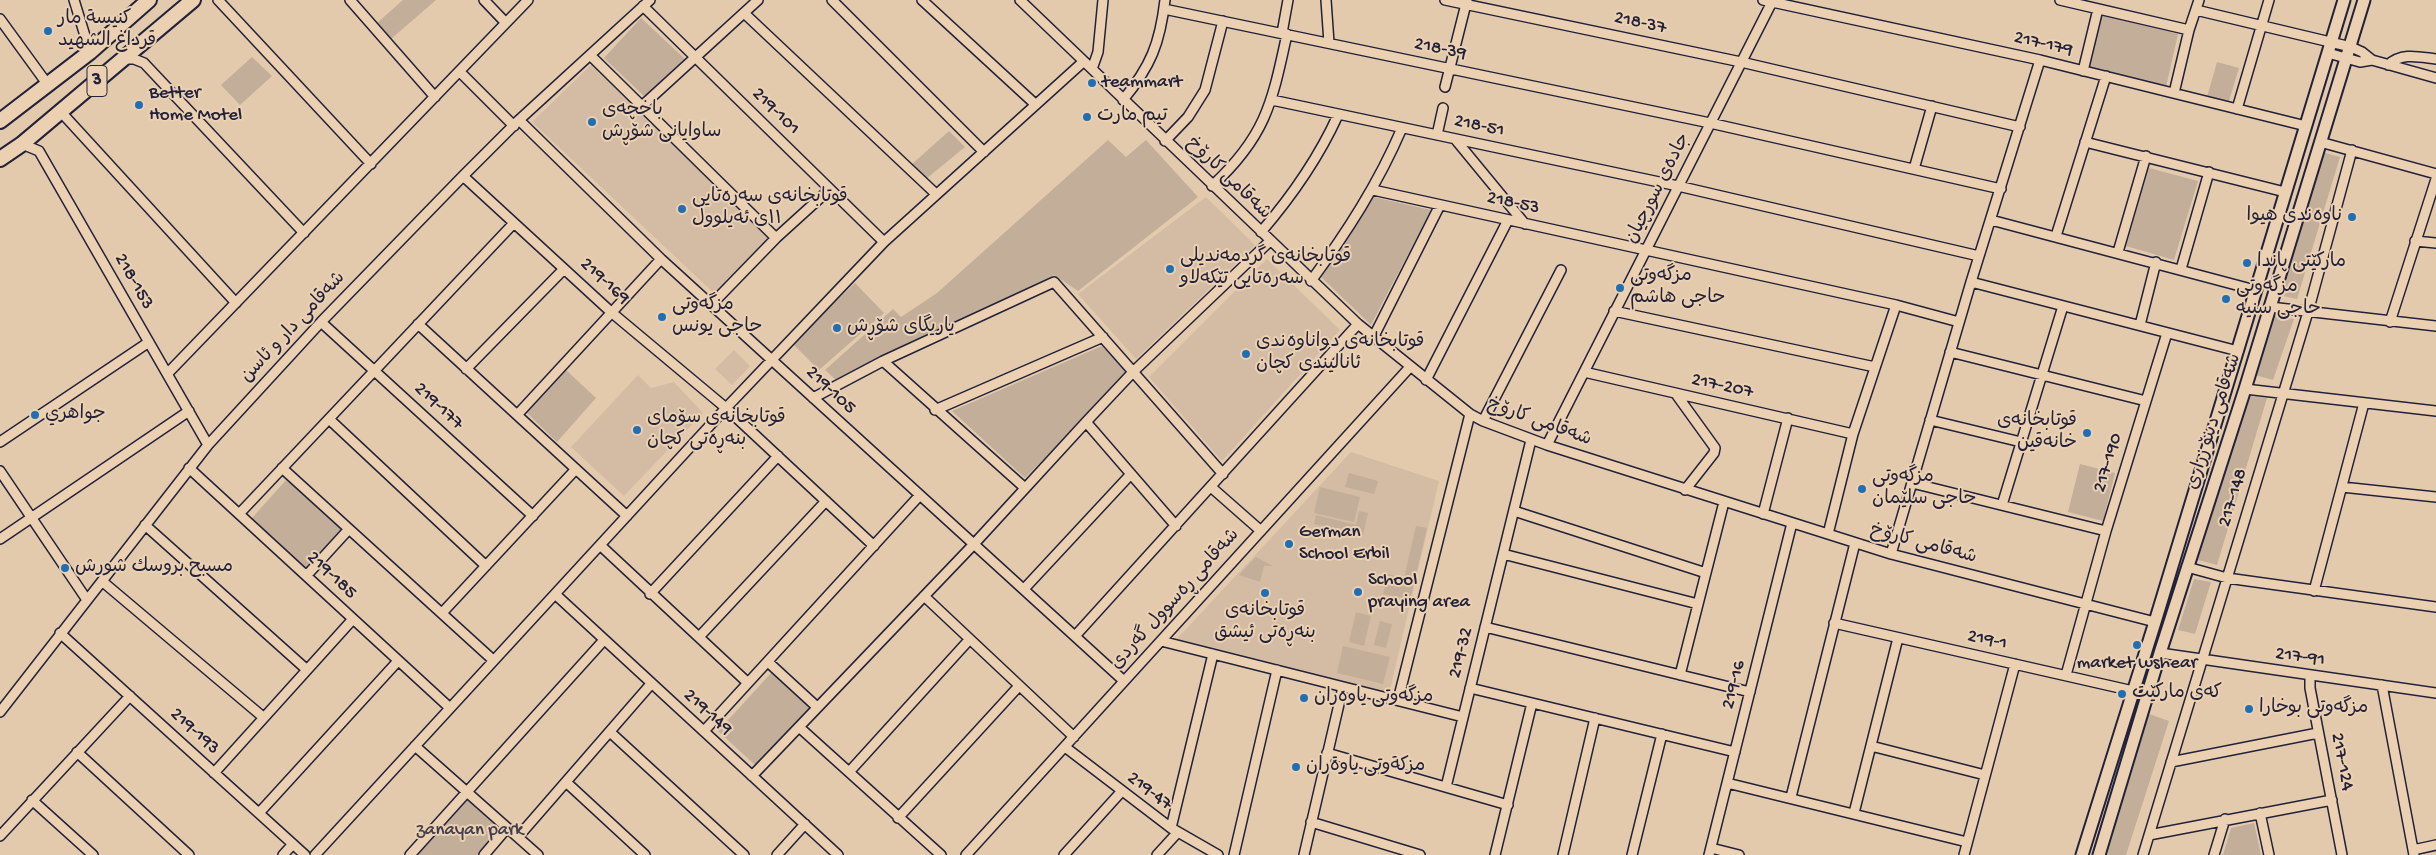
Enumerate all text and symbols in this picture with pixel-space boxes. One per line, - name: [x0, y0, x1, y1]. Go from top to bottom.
- street label: 218-37: [1612, 7, 1668, 41]
- place label: كنيسة مار قرداغ الشهيد: [58, 9, 156, 53]
- marker: كنيسة مار قرداغ الشهيد: [42, 25, 54, 37]
- street label: 217-179: [2011, 27, 2075, 63]
- street label: 218-39: [1412, 33, 1468, 67]
- road number: 3: [87, 66, 107, 96]
- place label: teammart: [1102, 72, 1182, 94]
- marker: teammart: [1086, 77, 1098, 89]
- place label: Better Home Motel: [149, 83, 242, 127]
- street label: 219-101: [746, 83, 804, 141]
- marker: Better Home Motel: [133, 99, 145, 111]
- place label: باخچەی ساوایانی شۆڕش: [602, 100, 721, 144]
- place label: تيم مارت: [1097, 106, 1168, 128]
- marker: تيم مارت: [1081, 111, 1093, 123]
- street label: 218-51: [1452, 111, 1506, 143]
- marker: باخچەی ساوایانی شۆڕش: [586, 116, 598, 128]
- street label: جادەی سورچیان: [1621, 130, 1697, 248]
- street label: شەقامی کارۆخ: [1181, 133, 1275, 225]
- place label: قوتابخانەی سەرەتایی ١١ی ئەیلوول: [692, 187, 848, 231]
- street label: 218-53: [1485, 187, 1541, 221]
- marker: قوتابخانەی سەرەتایی ١١ی ئەیلوول: [676, 203, 688, 215]
- place label: ناوەندی هیوا: [2247, 206, 2342, 228]
- marker: ناوەندی هیوا: [2346, 211, 2358, 223]
- place label: قوتابخانەی گردمەندیلی سەرەتایی تێكەلاو: [1180, 247, 1351, 291]
- street label: 218-153: [108, 250, 158, 314]
- place label: مارکێتی پاندا: [2257, 252, 2346, 274]
- street label: 219-169: [574, 254, 634, 310]
- marker: مارکێتی پاندا: [2241, 257, 2253, 269]
- marker: قوتابخانەی گردمەندیلی سەرەتایی تێكەلاو: [1164, 263, 1176, 275]
- place label: مزگەوتی حاجی هاشم: [1630, 266, 1725, 310]
- street label: شەقامی دار و ئاسن: [237, 268, 351, 388]
- place label: مزگەوتی حاجی سنیە: [2236, 277, 2321, 321]
- marker: مزگەوتی حاجی هاشم: [1614, 282, 1626, 294]
- marker: مزگەوتی حاجی سنیە: [2220, 293, 2232, 305]
- place label: مزگەوتی حاجی یونس: [672, 295, 762, 339]
- marker: مزگەوتی حاجی یونس: [656, 311, 668, 323]
- place label: یاریگای شۆڕش: [847, 317, 955, 339]
- marker: یاریگای شۆڕش: [831, 322, 843, 334]
- place label: قوتابخانەی دواناوەندی ئانالیندی كچان: [1256, 332, 1424, 376]
- marker: قوتابخانەی دواناوەندی ئانالیندی كچان: [1240, 348, 1252, 360]
- street label: شەقامی دینۆ زراری: [2182, 351, 2248, 493]
- street label: 219-105: [800, 362, 860, 420]
- street label: 217-207: [1689, 369, 1755, 405]
- street label: 219-177: [408, 378, 468, 436]
- street label: شەقامی کارۆخ: [1484, 394, 1594, 452]
- place label: جواهري: [45, 404, 106, 426]
- place label: قوتابخانەی سۆمای بنەڕەتی کچان: [647, 408, 786, 452]
- marker: جواهري: [29, 409, 41, 421]
- place label: قوتابخانەی خانەقین: [1997, 411, 2077, 455]
- marker: قوتابخانەی سۆمای بنەڕەتی کچان: [631, 424, 643, 436]
- marker: قوتابخانەی خانەقین: [2081, 427, 2093, 439]
- street label: 217-190: [2089, 431, 2129, 495]
- street label: 217-148: [2214, 466, 2254, 530]
- place label: مزگەوتی حاجی سلێمان: [1872, 467, 1976, 511]
- marker: مزگەوتی حاجی سلێمان: [1856, 483, 1868, 495]
- street label: شەقامی کارۆخ: [1867, 520, 1979, 570]
- place label: German School Erbil: [1299, 522, 1390, 566]
- street label: شەقامی ڕەسوول گەردی: [1107, 525, 1245, 675]
- marker: German School Erbil: [1283, 538, 1295, 550]
- street label: 219-185: [301, 547, 361, 605]
- place label: مسبح بروسك شورش: [75, 557, 233, 579]
- marker: مسبح بروسك شورش: [59, 562, 71, 574]
- place label: School praying area: [1368, 570, 1470, 614]
- marker: School praying area: [1352, 586, 1364, 598]
- marker: قوتابخانەی بنەڕەتی ئیشق: [1259, 587, 1271, 599]
- place label: قوتابخانەی بنەڕەتی ئیشق: [1214, 601, 1316, 645]
- street label: 219-32: [1445, 625, 1479, 681]
- street label: 219-1: [1965, 626, 2009, 656]
- marker: market wshear: [2131, 639, 2143, 651]
- street label: 217-91: [2274, 643, 2326, 673]
- place label: market wshear: [2077, 653, 2197, 675]
- street label: 219-16: [1718, 658, 1752, 712]
- place label: کەی مارکێت: [2132, 683, 2222, 705]
- street label: 219-149: [678, 685, 736, 741]
- place label: مزگەوتی یاوەران: [1314, 687, 1433, 709]
- marker: کەی مارکێت: [2116, 688, 2128, 700]
- marker: مزگەوتی یاوەران: [1298, 692, 1310, 704]
- place label: مزگەوتی بوخارا: [2259, 698, 2368, 720]
- marker: مزگەوتی بوخارا: [2243, 703, 2255, 715]
- street label: 219-193: [164, 704, 224, 760]
- street label: 217-124: [2324, 731, 2358, 793]
- place label: مزكةوتى ياوةران: [1306, 756, 1425, 778]
- marker: مزكةوتى ياوةران: [1290, 761, 1302, 773]
- street label: 219-47: [1122, 767, 1176, 817]
- park label: zanayan park: [416, 820, 524, 842]

